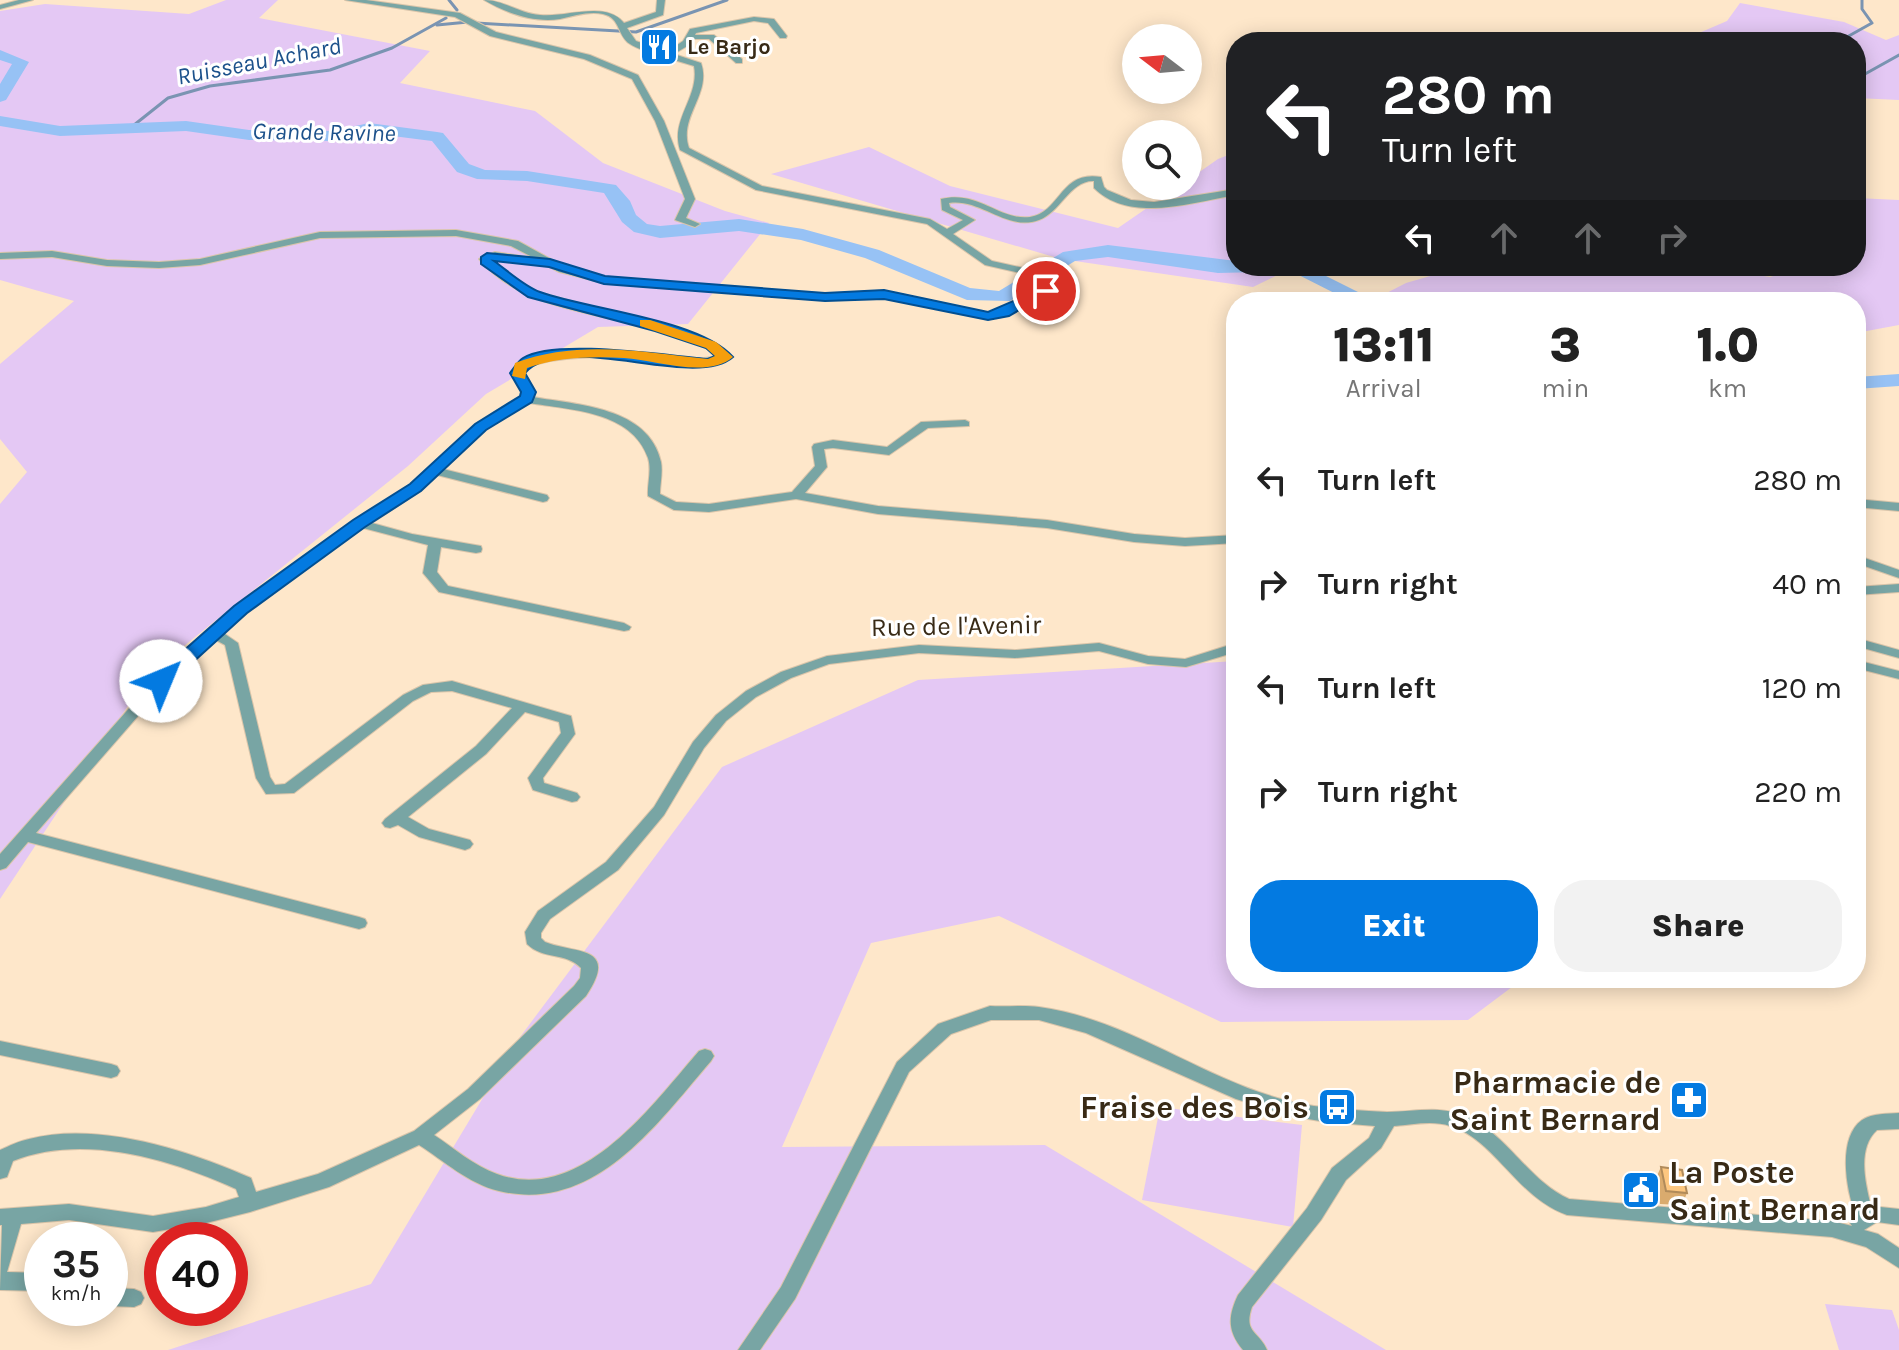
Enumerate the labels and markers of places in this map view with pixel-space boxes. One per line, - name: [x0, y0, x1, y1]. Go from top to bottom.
- restaurant icon: Le Barjo: [638, 26, 680, 68]
- place label: Le Barjo: [687, 34, 771, 60]
- pin: [1012, 257, 1080, 325]
- place label: Pharmacie de Saint Bernard: [1450, 1064, 1661, 1138]
- pharmacy icon: Pharmacie de Saint Bernard: [1668, 1079, 1710, 1121]
- bus stop icon: Fraise des Bois: [1316, 1086, 1358, 1128]
- place label: Fraise des Bois: [1080, 1089, 1309, 1126]
- place label: La Poste Saint Bernard: [1669, 1154, 1880, 1228]
- public building icon: La Poste Saint Bernard: [1620, 1169, 1662, 1211]

